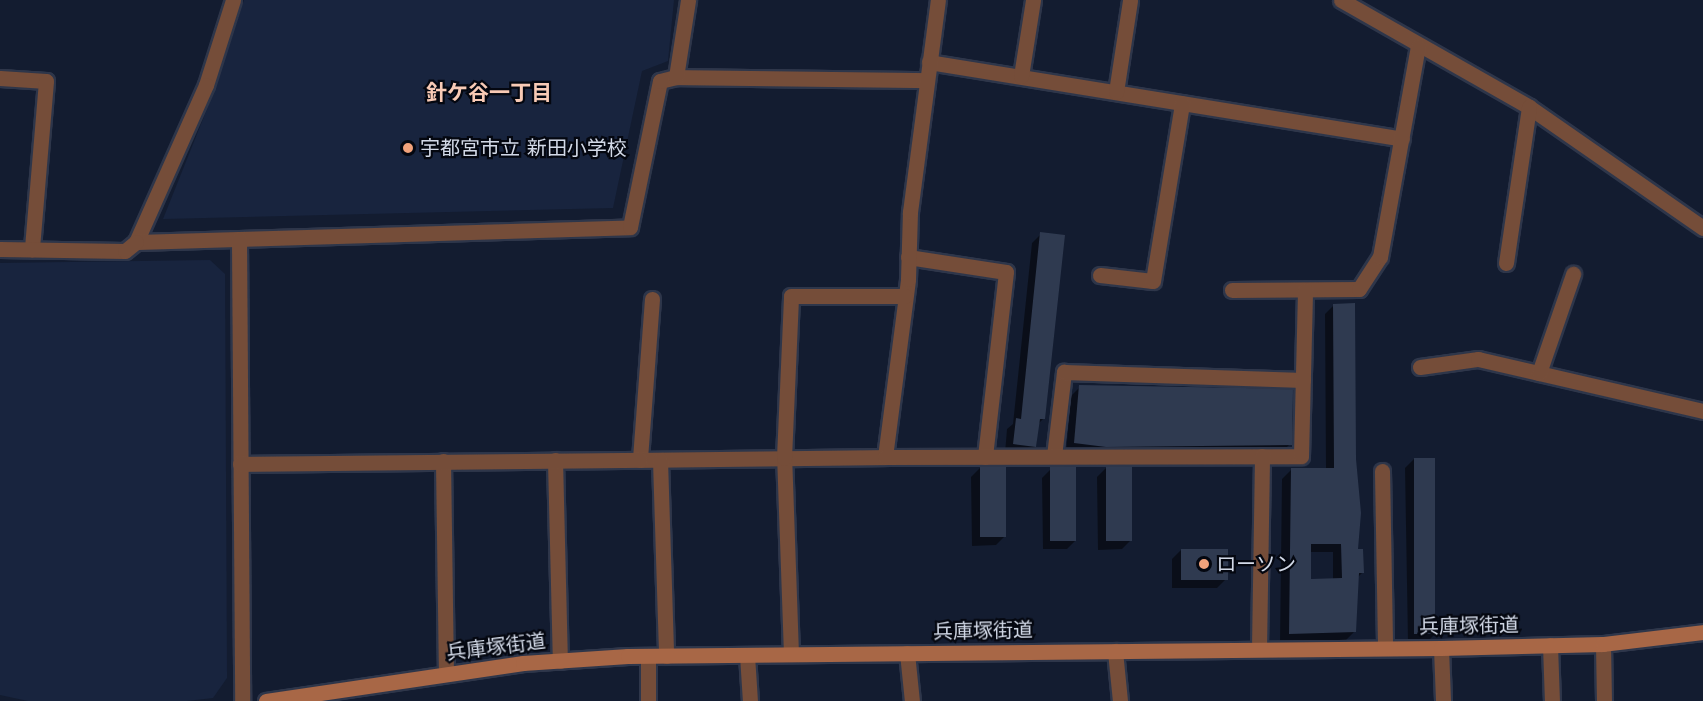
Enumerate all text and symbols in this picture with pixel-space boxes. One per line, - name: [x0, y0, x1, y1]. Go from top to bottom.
- district label: 針ケ谷一丁目: [426, 80, 552, 106]
- place label: 宇都宮市立 新田小学校: [420, 136, 627, 160]
- marker: 宇都宮市立 新田小学校: [401, 141, 415, 155]
- place label: ローソン: [1216, 552, 1296, 576]
- marker: ローソン: [1197, 557, 1211, 571]
- street label: 兵庫塚街道: [1419, 613, 1519, 639]
- street label: 兵庫塚街道: [933, 618, 1033, 644]
- street label: 兵庫塚街道: [445, 629, 547, 665]

